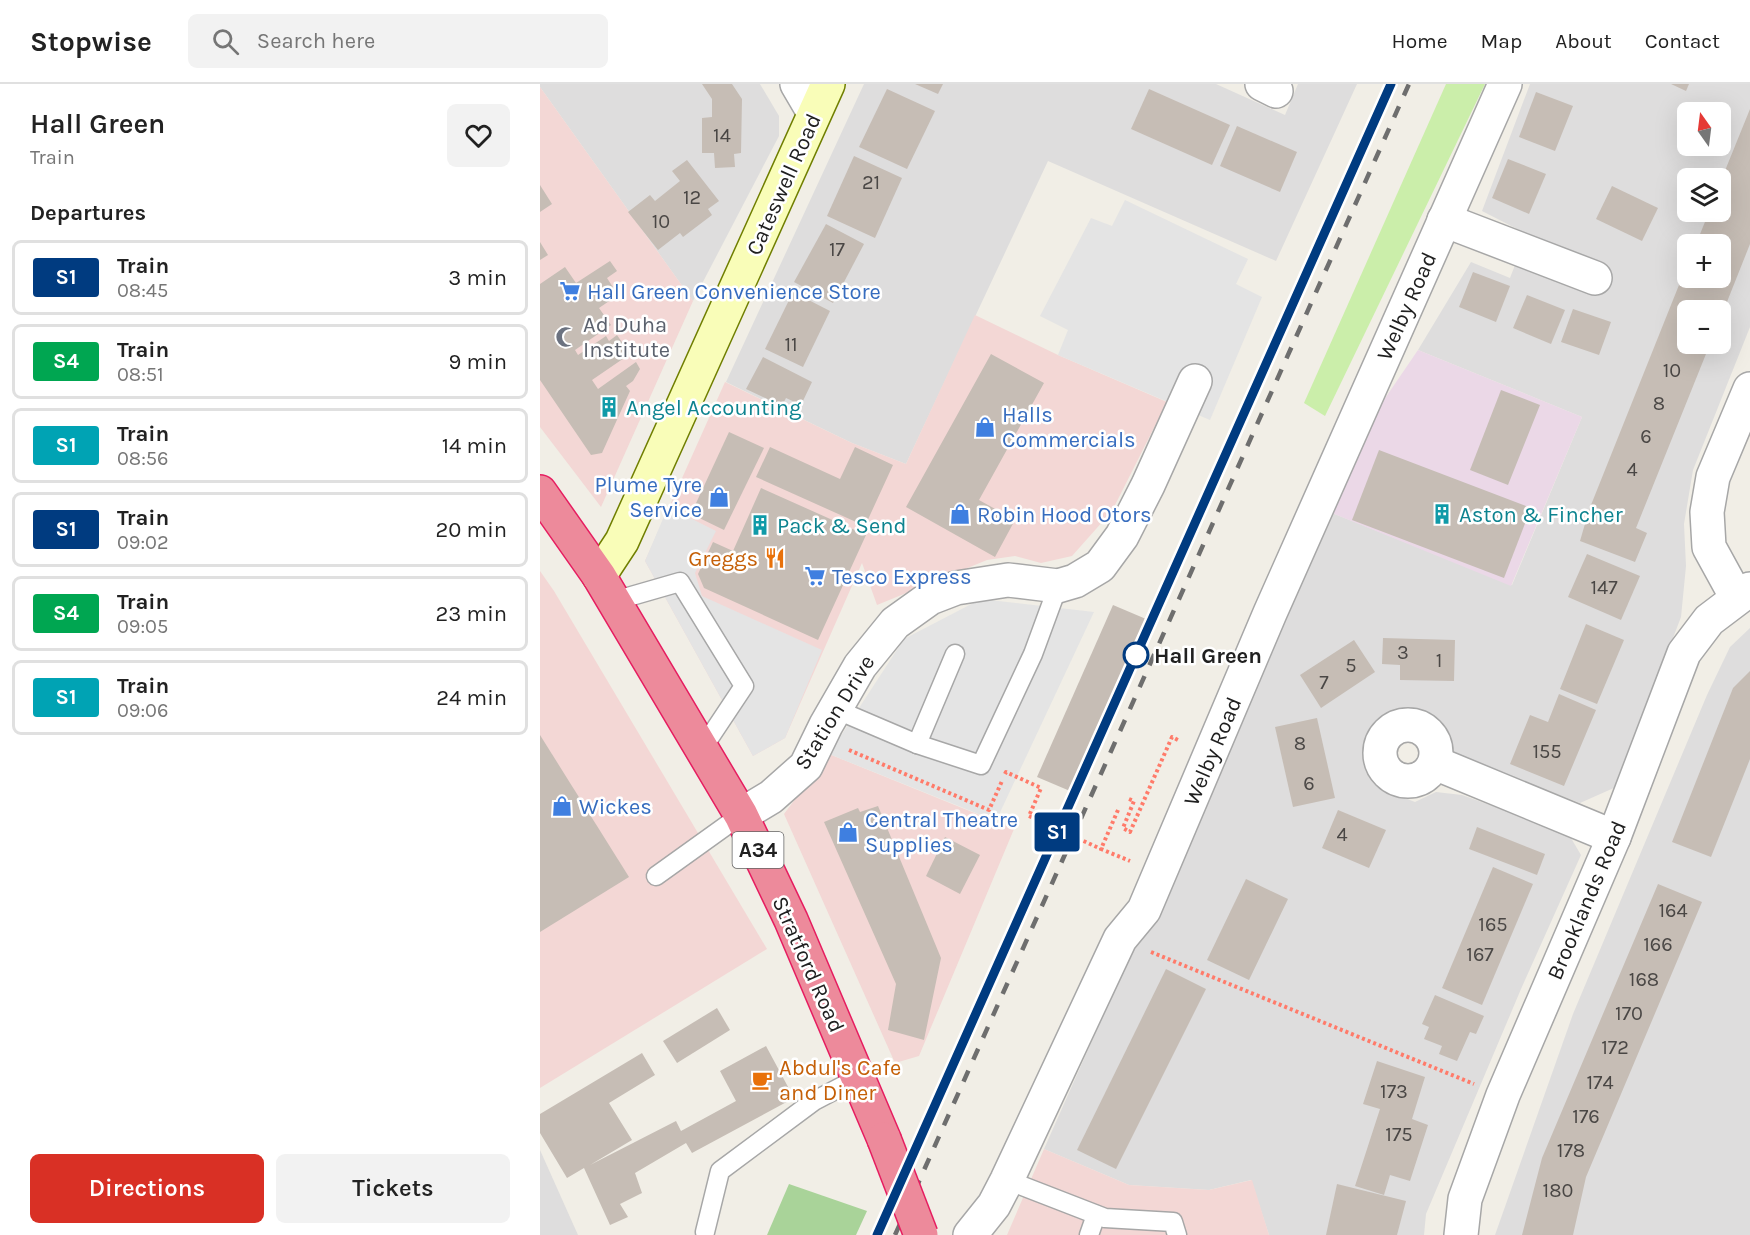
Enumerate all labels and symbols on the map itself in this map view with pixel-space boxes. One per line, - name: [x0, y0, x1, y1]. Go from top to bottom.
- north arrow: [1677, 102, 1731, 156]
- street label: Cateswell Road: [741, 110, 827, 259]
- house number: 14: [713, 124, 731, 147]
- house number: 21: [862, 171, 880, 194]
- house number: 12: [683, 186, 701, 209]
- house number: 10: [652, 210, 670, 233]
- house number: 17: [829, 238, 846, 261]
- street label: Welby Road: [1372, 248, 1442, 364]
- supermarket icon: Hall Green Convenience Store: [558, 279, 582, 303]
- place label: Hall Green Convenience Store: [587, 279, 881, 305]
- place label: Ad Duha Institute: [583, 312, 670, 363]
- mosque icon: Ad Duha Institute: [554, 325, 578, 349]
- house number: 11: [784, 333, 798, 356]
- house number: 10: [1663, 359, 1681, 382]
- house number: 8: [1653, 392, 1665, 415]
- building icon: Angel Accounting: [597, 395, 621, 419]
- place label: Angel Accounting: [626, 395, 802, 421]
- place label: Halls Commercials: [1002, 402, 1136, 453]
- shop icon: Halls Commercials: [973, 415, 997, 439]
- house number: 6: [1640, 425, 1652, 448]
- house number: 4: [1626, 458, 1638, 481]
- place label: Plume Tyre Service: [594, 472, 702, 523]
- shop icon: Plume Tyre Service: [707, 485, 731, 509]
- shop icon: Robin Hood Otors: [948, 502, 972, 526]
- place label: Robin Hood Otors: [977, 502, 1152, 528]
- building icon: Aston & Fincher: [1430, 502, 1454, 526]
- place label: Aston & Fincher: [1459, 502, 1623, 528]
- building icon: Pack & Send: [748, 513, 772, 537]
- place label: Pack & Send: [777, 513, 907, 539]
- place label: Greggs: [688, 546, 758, 572]
- restaurant icon: Greggs: [763, 546, 787, 570]
- supermarket icon: Tesco Express: [803, 564, 827, 588]
- place label: Tesco Express: [832, 564, 972, 590]
- house number: 147: [1590, 576, 1618, 599]
- house number: 3: [1397, 641, 1409, 664]
- marker: Hall Green: [1123, 642, 1149, 668]
- place label: Hall Green: [1154, 643, 1262, 669]
- house number: 1: [1436, 649, 1442, 672]
- street label: Station Drive: [789, 650, 880, 775]
- house number: 5: [1345, 654, 1357, 677]
- house number: 7: [1319, 671, 1329, 694]
- street label: Welby Road: [1178, 693, 1247, 810]
- house number: 8: [1294, 732, 1306, 755]
- house number: 155: [1532, 740, 1562, 763]
- house number: 6: [1303, 772, 1315, 795]
- shop icon: Wickes: [550, 794, 574, 818]
- place label: Wickes: [579, 794, 652, 820]
- place label: Central Theatre Supplies: [865, 807, 1018, 858]
- line badge: S1: [1030, 812, 1084, 852]
- street label: Brooklands Road: [1542, 817, 1632, 984]
- shop icon: Central Theatre Supplies: [836, 820, 860, 844]
- house number: 4: [1336, 823, 1348, 846]
- road number: A34: [732, 832, 784, 868]
- street label: Stratford Road: [766, 892, 850, 1037]
- house number: 164: [1658, 899, 1688, 922]
- house number: 165: [1478, 913, 1508, 936]
- house number: 166: [1643, 933, 1673, 956]
- house number: 167: [1466, 943, 1494, 966]
- house number: 168: [1629, 968, 1659, 991]
- house number: 170: [1615, 1002, 1643, 1025]
- house number: 172: [1601, 1036, 1629, 1059]
- place label: Abdul's Cafe and Diner: [779, 1055, 901, 1106]
- cafe icon: Abdul's Cafe and Diner: [750, 1068, 774, 1092]
- house number: 174: [1586, 1071, 1614, 1094]
- house number: 173: [1380, 1080, 1408, 1103]
- house number: 176: [1572, 1105, 1600, 1128]
- house number: 175: [1385, 1123, 1413, 1146]
- house number: 178: [1557, 1139, 1585, 1162]
- house number: 180: [1543, 1179, 1573, 1202]

